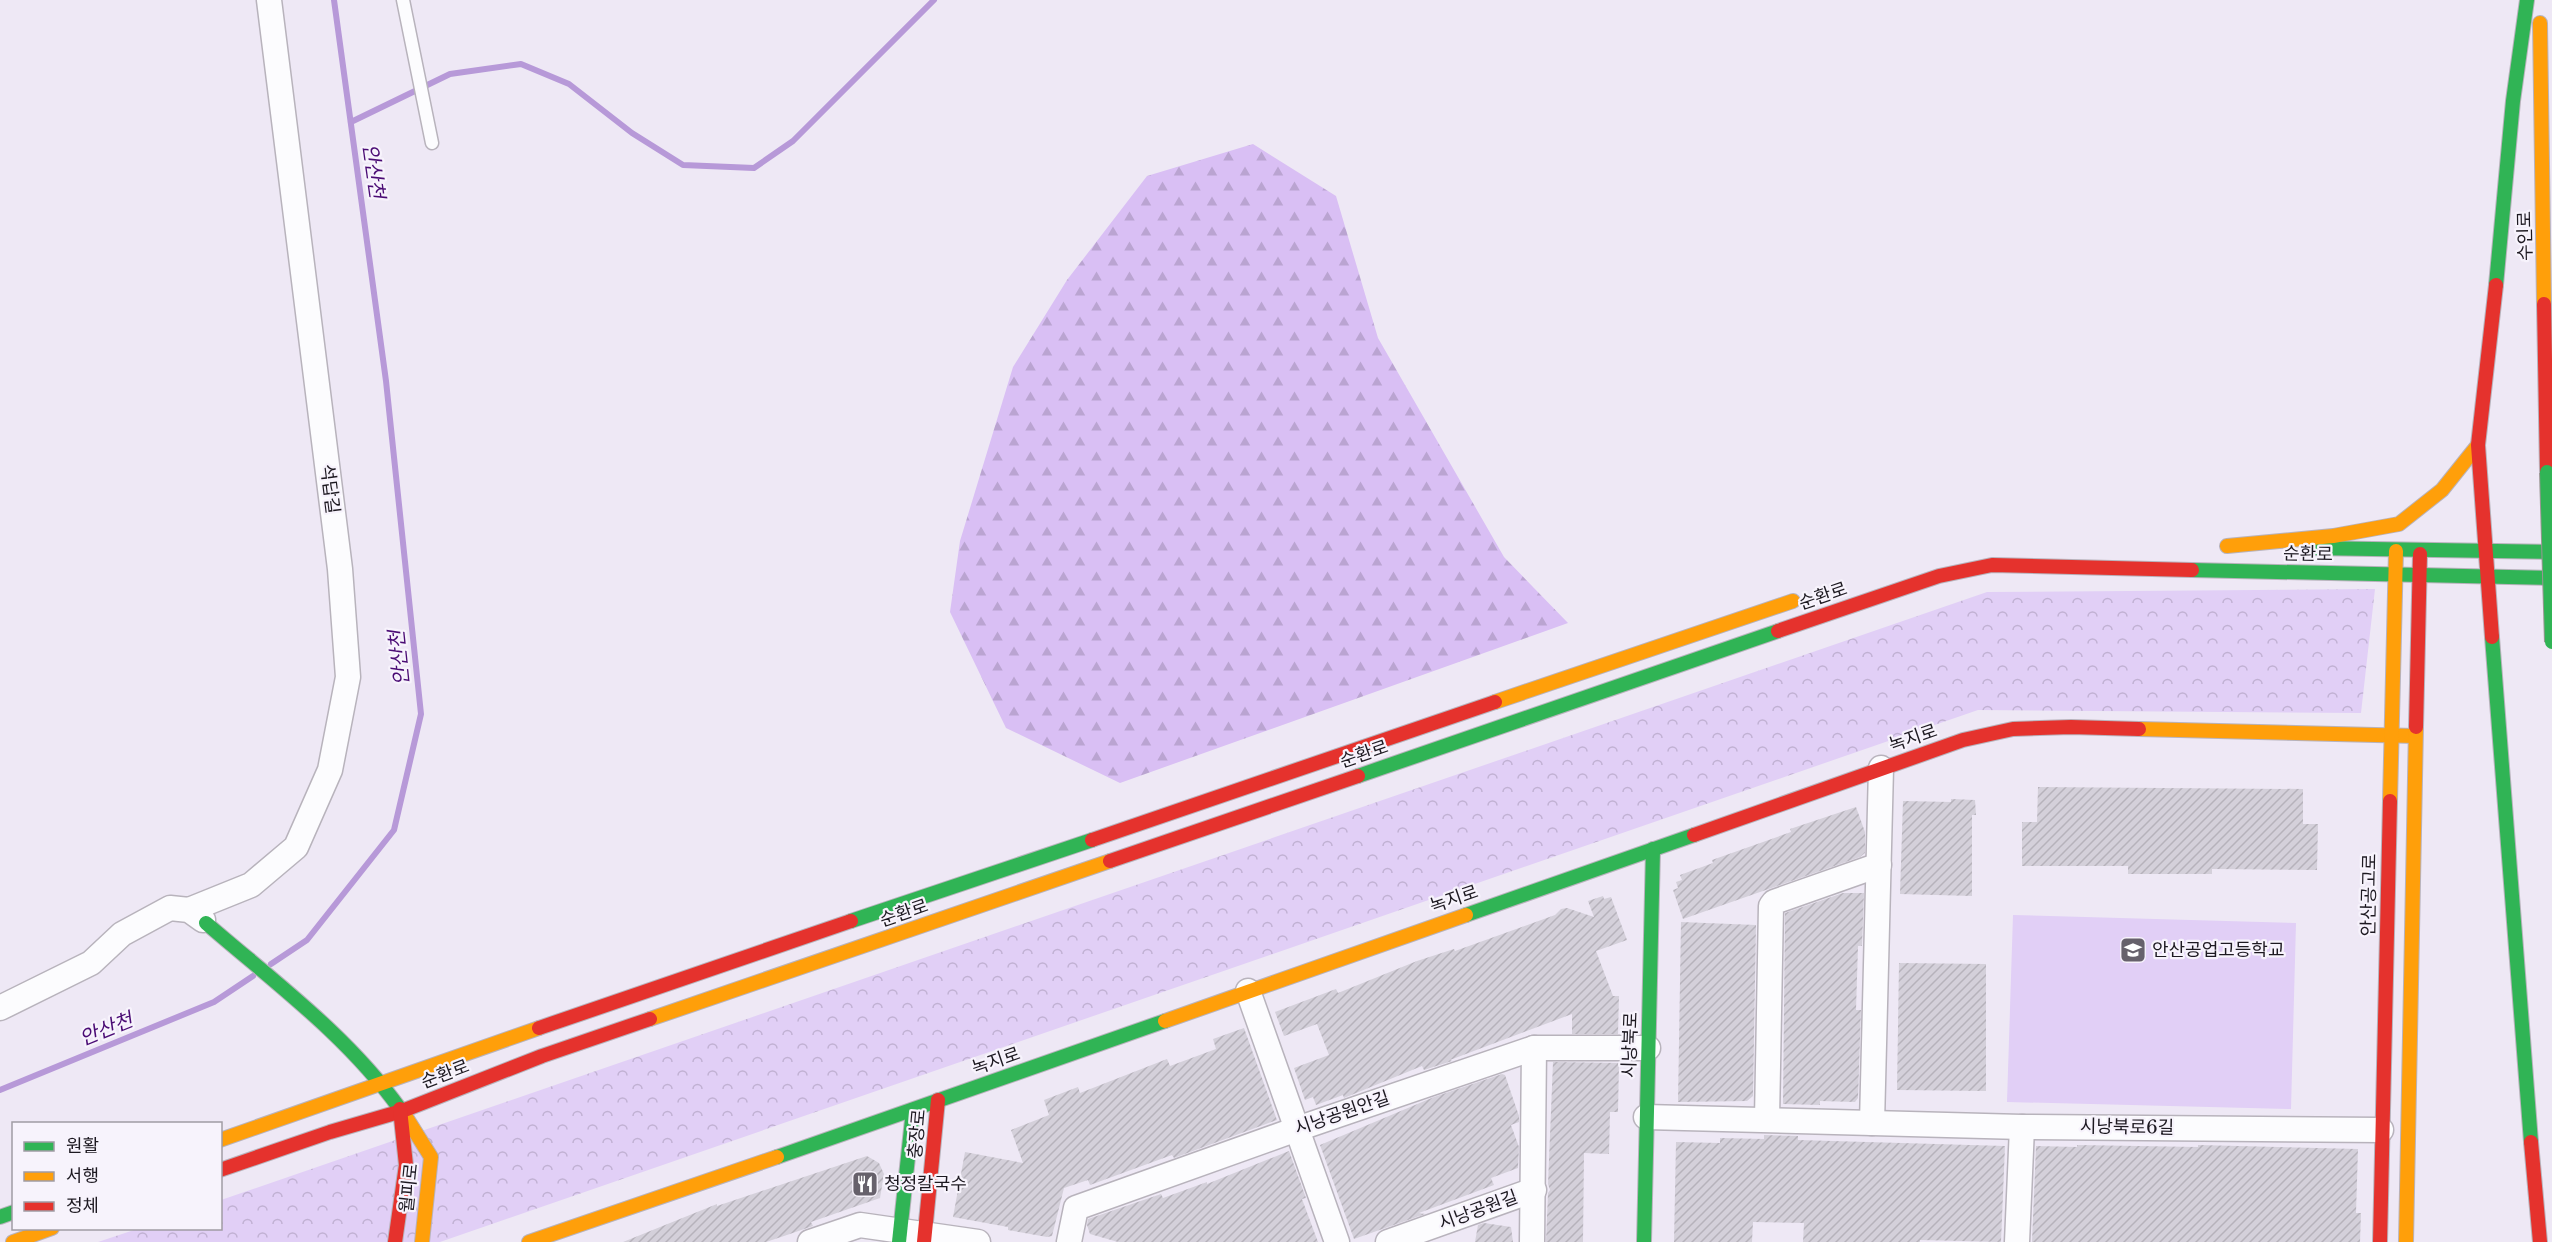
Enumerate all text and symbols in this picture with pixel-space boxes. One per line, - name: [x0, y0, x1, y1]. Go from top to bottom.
- water label: 안산천: [358, 142, 390, 203]
- street label: 수인로: [2514, 211, 2536, 261]
- street label: 석답길: [316, 463, 344, 515]
- street label: 순환로: [2283, 543, 2333, 565]
- street label: 순환로: [1796, 578, 1850, 614]
- water label: 안산천: [384, 627, 414, 687]
- street label: 녹지로: [1886, 720, 1940, 756]
- street label: 순환로: [1337, 736, 1391, 772]
- street label: 안산공고로: [2357, 853, 2381, 937]
- street label: 녹지로: [1427, 881, 1481, 917]
- street label: 순환로: [877, 895, 931, 931]
- school or university icon: 안산공업고등학교: [2118, 935, 2148, 965]
- place label: 안산공업고등학교: [2152, 939, 2284, 961]
- water label: 안산천: [76, 1007, 138, 1050]
- street label: 시낭북로: [1618, 1012, 1642, 1078]
- street label: 녹지로: [969, 1043, 1023, 1079]
- street label: 순환로: [418, 1055, 472, 1093]
- street label: 시낭공원안길: [1291, 1086, 1393, 1140]
- street label: 충장로: [904, 1108, 930, 1160]
- street label: 시낭북로6길: [2080, 1115, 2174, 1139]
- legend: [12, 1122, 222, 1230]
- text: 원활: [66, 1135, 99, 1157]
- street label: 월피로: [395, 1162, 423, 1214]
- text: 서행: [66, 1165, 99, 1187]
- restaurant icon: 청정칼국수: [850, 1169, 880, 1199]
- place label: 청정칼국수: [884, 1173, 967, 1195]
- street label: 시낭공원길: [1435, 1186, 1521, 1234]
- text: 정체: [66, 1195, 99, 1217]

